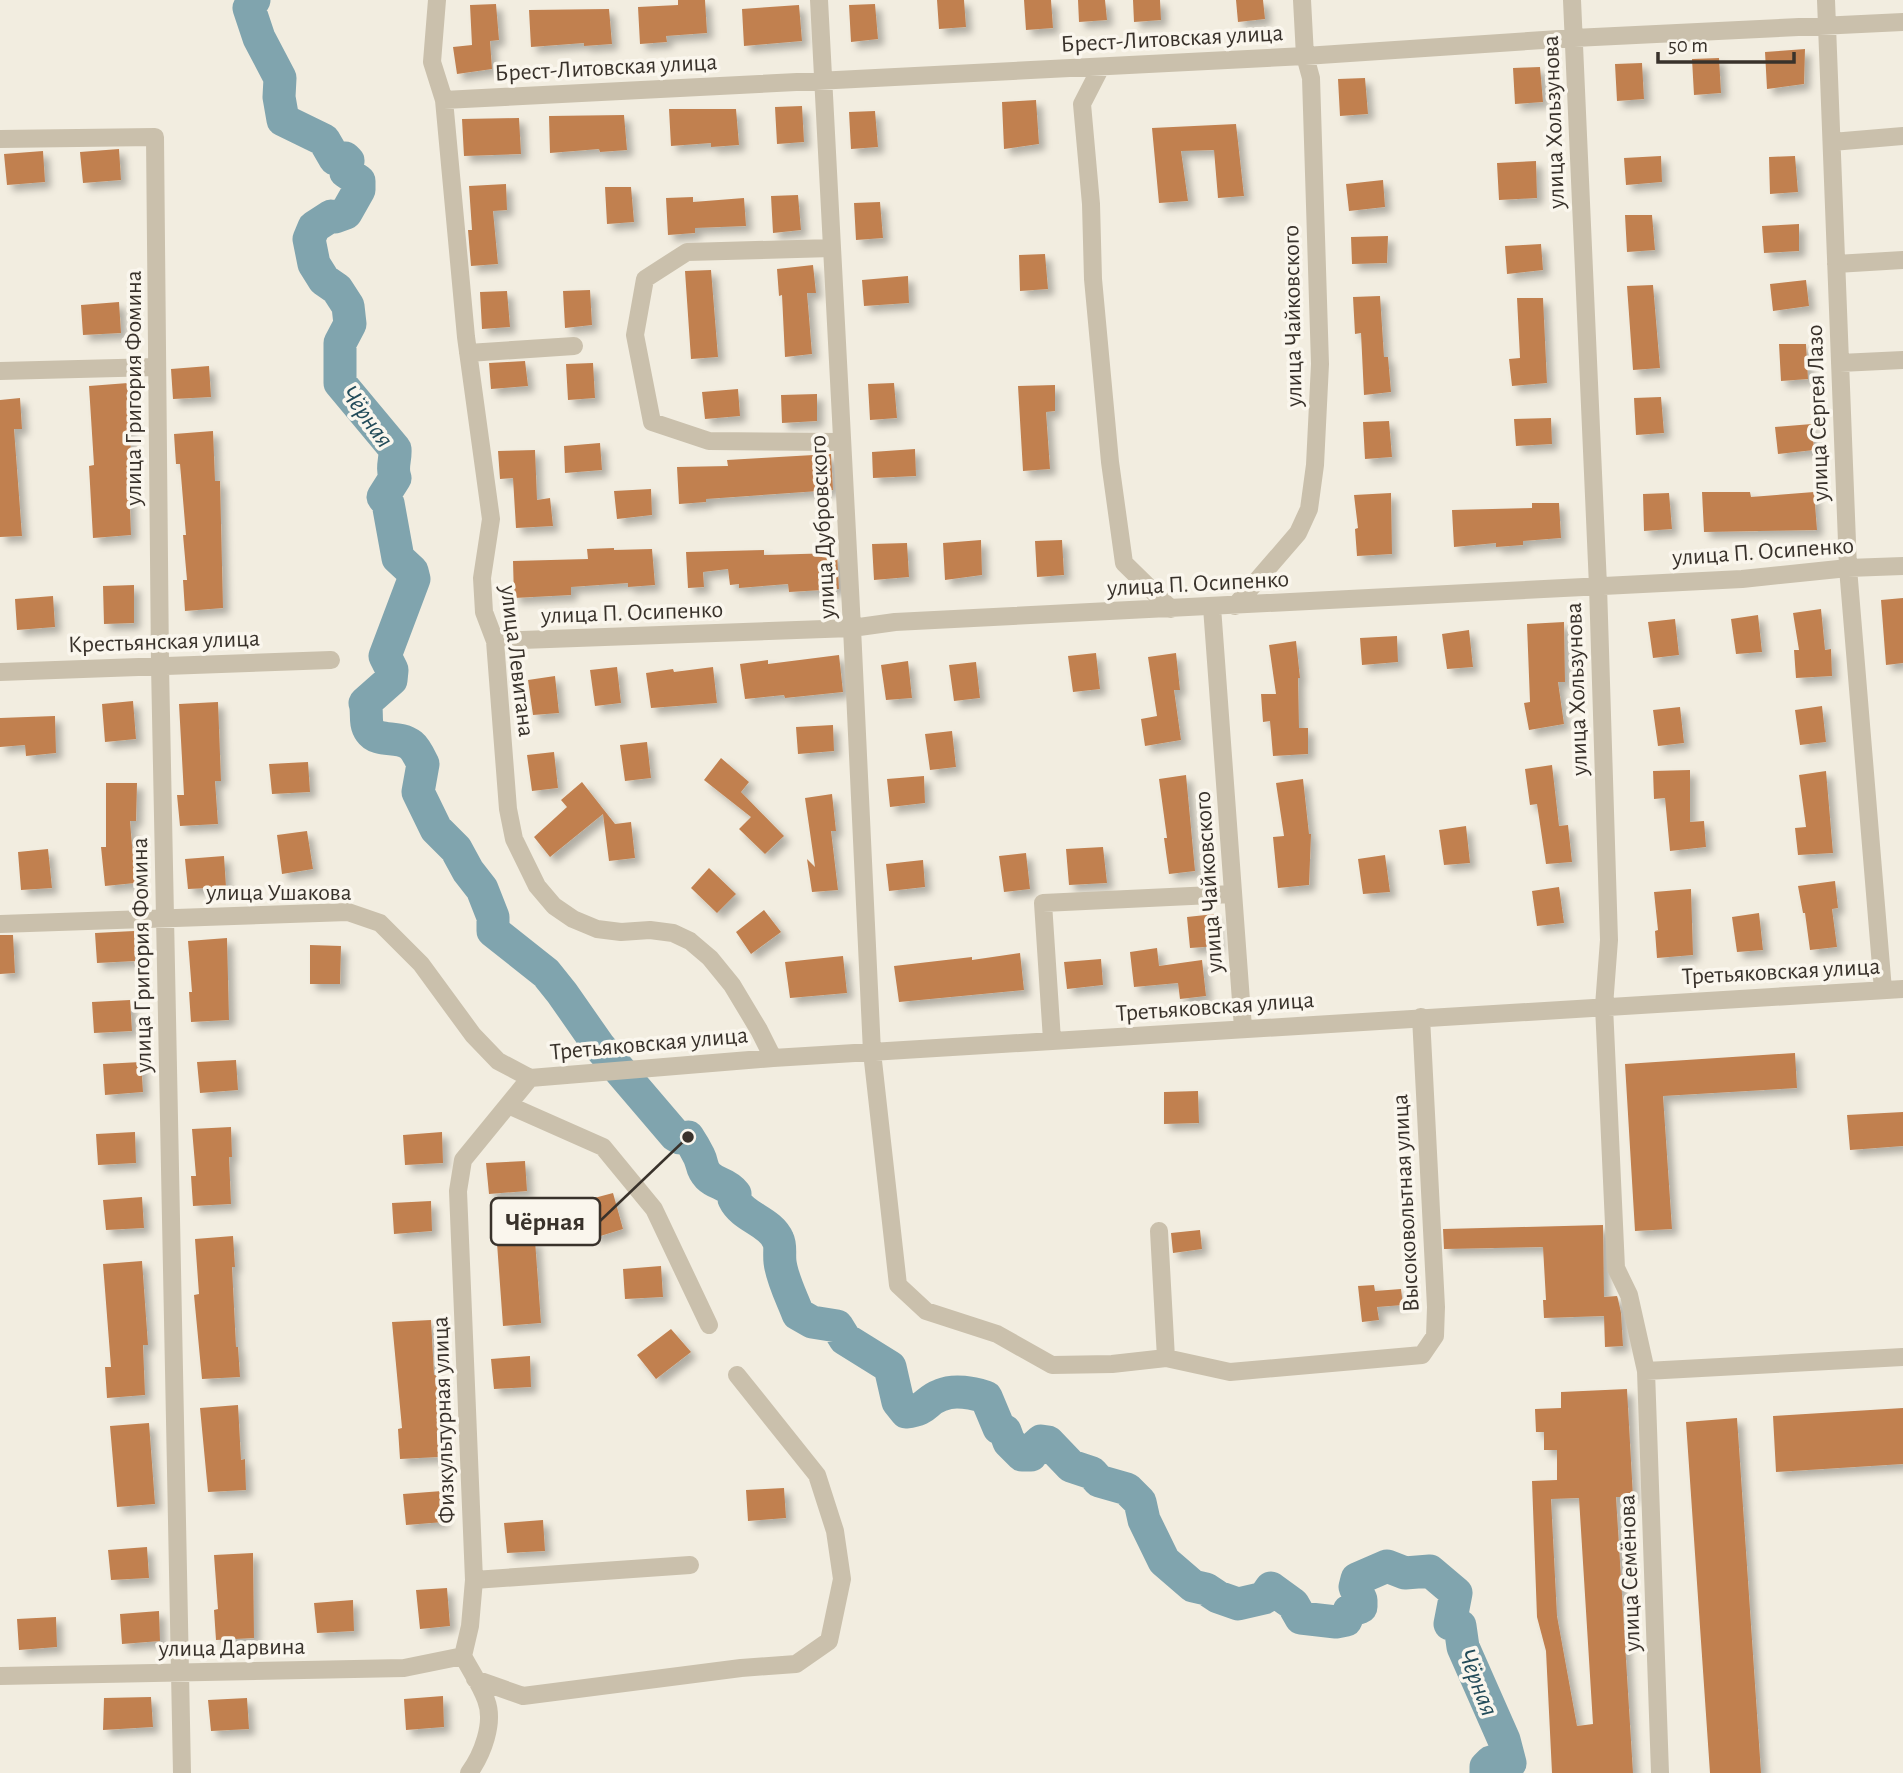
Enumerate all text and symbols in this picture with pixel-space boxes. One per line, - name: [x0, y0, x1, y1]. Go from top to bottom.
- street label: Брест-Литовская улица: [1060, 21, 1284, 57]
- scale bar: [1658, 21, 1794, 65]
- street label: улица Хользунова: [1539, 35, 1569, 210]
- text: 50 m: [1668, 35, 1708, 56]
- street label: Брест-Литовская улица: [494, 50, 718, 86]
- street label: улица Чайковского: [1279, 225, 1307, 408]
- street label: улица Григория Фомина: [122, 270, 146, 507]
- street label: улица Сергея Лазо: [1803, 324, 1833, 503]
- water label: Чёрная: [336, 381, 398, 452]
- street label: улица Дубровского: [806, 434, 840, 620]
- street label: улица П. Осипенко: [1670, 534, 1855, 570]
- street label: улица П. Осипенко: [1105, 567, 1290, 601]
- street label: улица Левитана: [496, 583, 538, 738]
- street label: улица П. Осипенко: [540, 598, 724, 628]
- street label: улица Хользунова: [1562, 602, 1592, 777]
- street label: Крестьянская улица: [68, 627, 260, 657]
- street label: улица Чайковского: [1191, 790, 1227, 975]
- street label: улица Григория Фомина: [128, 837, 156, 1074]
- street label: улица Ушакова: [205, 881, 352, 905]
- street label: Третьяковская улица: [1681, 955, 1881, 989]
- street label: Третьяковская улица: [1115, 988, 1315, 1026]
- street label: Третьяковская улица: [549, 1023, 749, 1065]
- street label: Высоковольтная улица: [1388, 1093, 1424, 1313]
- callout: Чёрная: [491, 1198, 600, 1245]
- text: Чёрная: [505, 1209, 585, 1235]
- street label: Физкультурная улица: [428, 1316, 460, 1524]
- street label: улица Семёнова: [1615, 1494, 1645, 1653]
- street label: улица Дарвина: [157, 1635, 306, 1661]
- water label: Чёрная: [1453, 1645, 1503, 1719]

